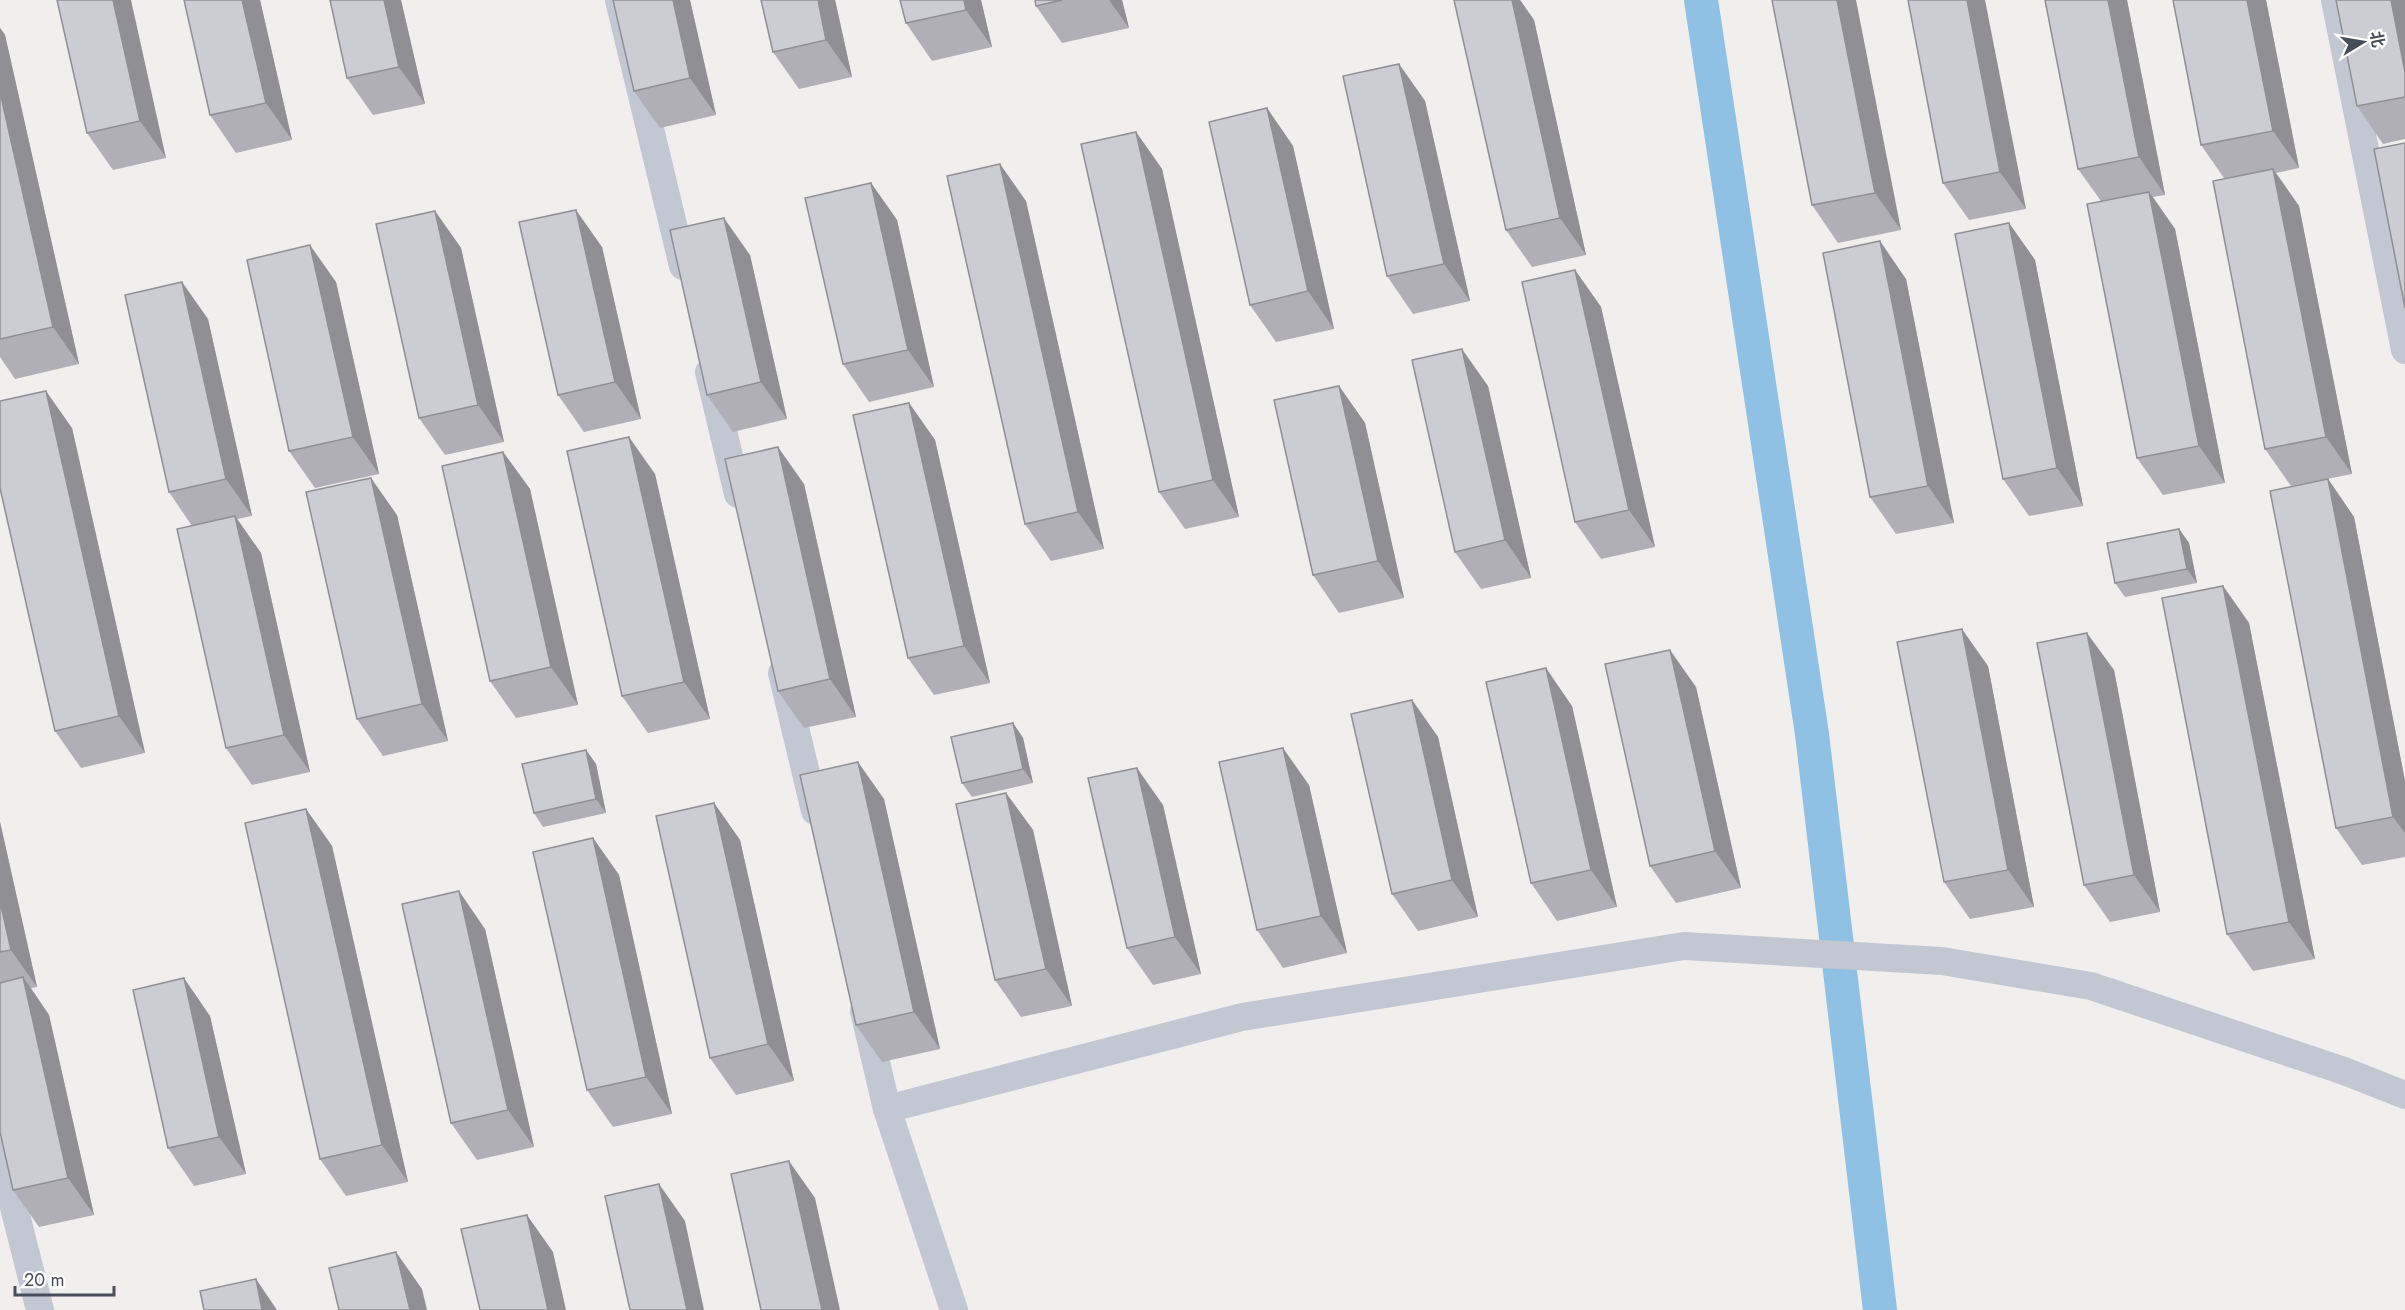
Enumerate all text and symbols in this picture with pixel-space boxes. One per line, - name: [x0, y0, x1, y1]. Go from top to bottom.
- north arrow: [2333, 12, 2393, 72]
- text: 北: [2364, 29, 2390, 49]
- scale bar: [15, 1259, 114, 1297]
- text: 20 m: [24, 1267, 64, 1293]

